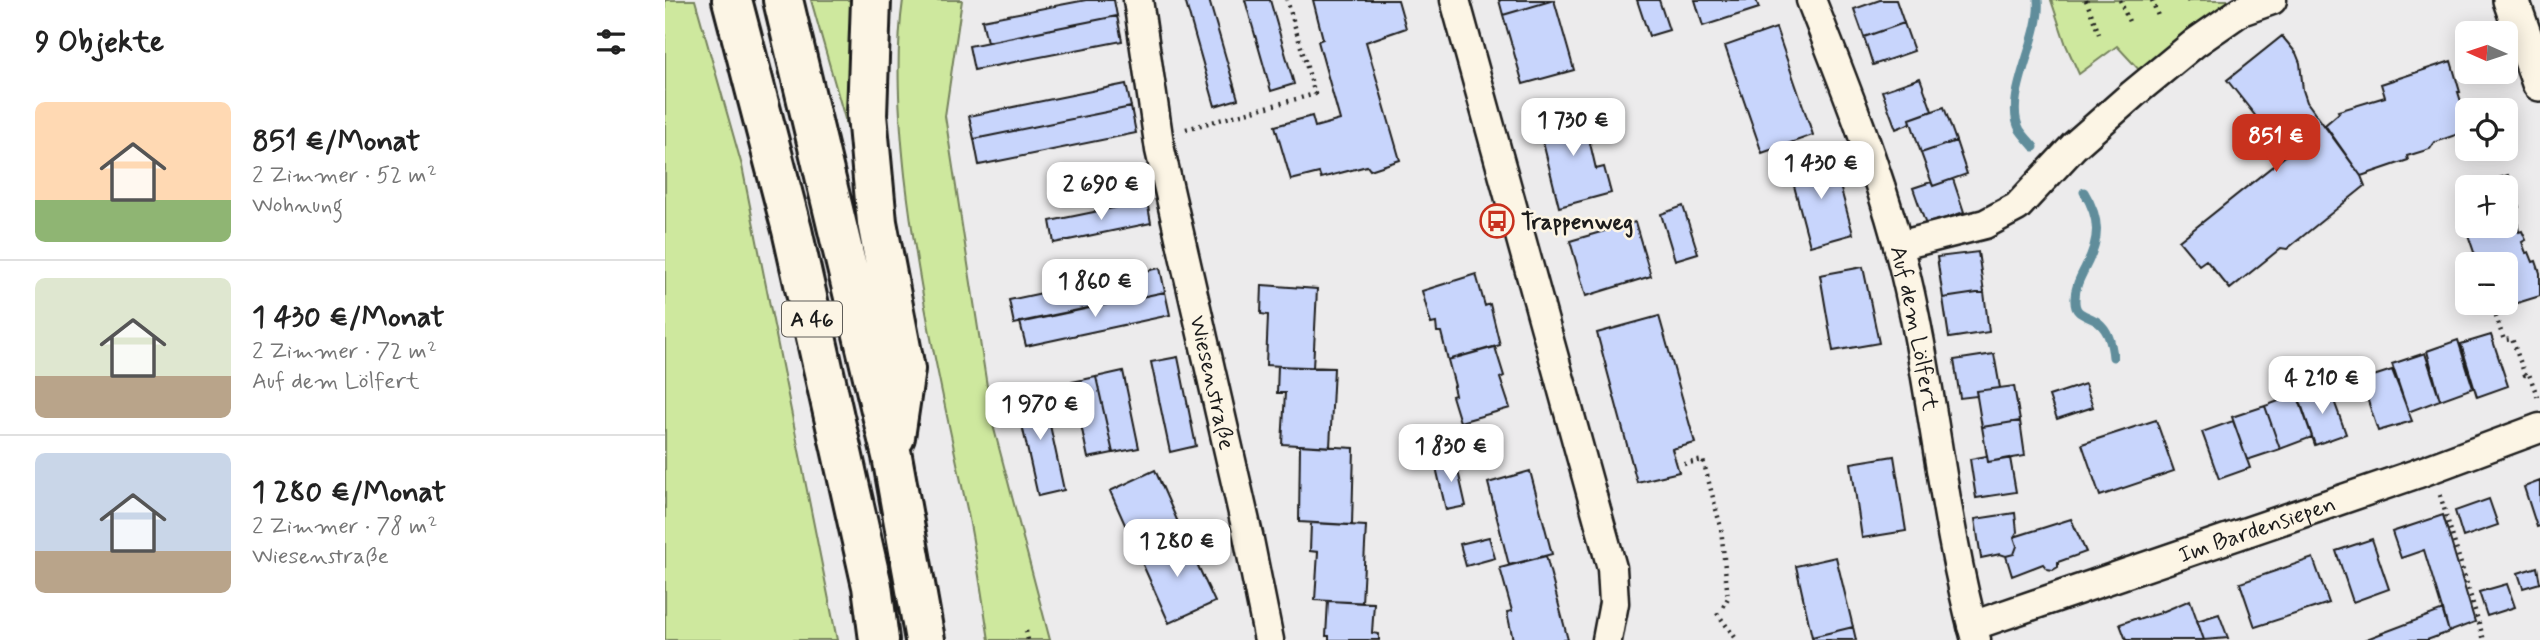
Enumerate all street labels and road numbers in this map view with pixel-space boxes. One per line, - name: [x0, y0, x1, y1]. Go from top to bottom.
- street label: Auf dem Lölfert: [1882, 243, 1944, 414]
- road number: A 46: [782, 302, 842, 336]
- street label: Wiesenstraße: [1181, 313, 1241, 453]
- street label: Im Bardensiepen: [2175, 490, 2340, 571]

